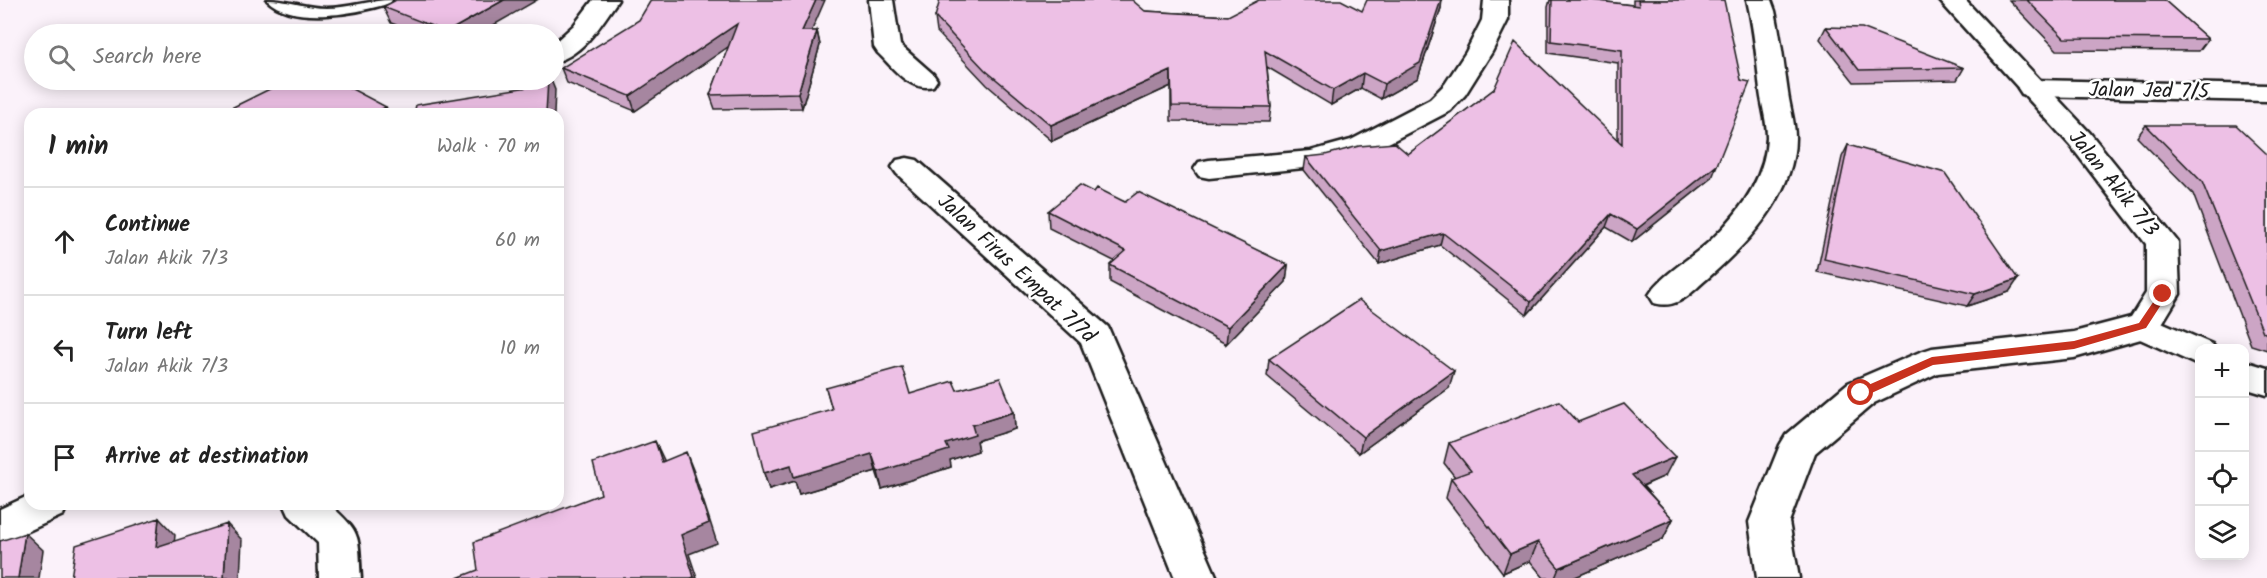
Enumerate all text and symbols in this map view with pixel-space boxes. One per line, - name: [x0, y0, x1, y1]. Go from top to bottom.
- search box: [24, 24, 564, 90]
- text: Search here: [93, 40, 201, 75]
- icon: search: [45, 41, 78, 74]
- street label: Jalan Jed 7/5: [2088, 74, 2211, 109]
- street label: Jalan Akik 7/3: [2059, 123, 2166, 245]
- text: 1 min: [48, 126, 108, 168]
- text: Walk · 70 m: [437, 131, 540, 163]
- street label: Jalan Firus Empat 7/7d: [929, 186, 1103, 352]
- text: Continue: [105, 208, 190, 243]
- icon: ahead: [48, 225, 81, 258]
- text: 60 m: [495, 225, 540, 257]
- text: Jalan Akik 7/3: [105, 243, 228, 275]
- route end: [2149, 280, 2175, 306]
- text: Turn left: [105, 316, 192, 351]
- icon: left: [48, 333, 81, 366]
- text: 10 m: [500, 333, 540, 365]
- map controls: [2195, 344, 2249, 560]
- button: +: [2195, 344, 2249, 398]
- text: Jalan Akik 7/3: [105, 351, 228, 383]
- route start: [1847, 379, 1873, 405]
- button: −: [2195, 398, 2249, 452]
- text: Arrive at destination: [105, 440, 308, 475]
- icon: arrive: [48, 441, 81, 474]
- button: locate: [2195, 452, 2249, 506]
- button: layers: [2195, 506, 2249, 560]

